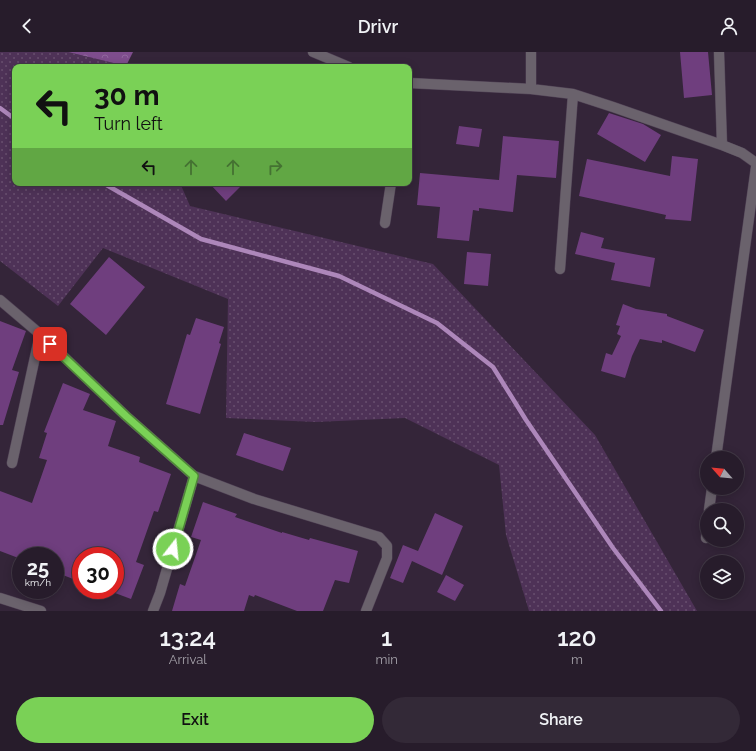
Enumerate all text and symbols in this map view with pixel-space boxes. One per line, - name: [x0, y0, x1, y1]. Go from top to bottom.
- icon: back: [16, 15, 38, 37]
- icon: person: [718, 15, 740, 37]
- text: Drivr: [358, 16, 398, 37]
- text: 30 m: [94, 79, 160, 112]
- icon: left: [28, 80, 80, 132]
- text: Turn left: [94, 113, 163, 134]
- icon: left: [138, 156, 160, 178]
- icon: ahead: [180, 156, 202, 178]
- icon: ahead: [222, 156, 244, 178]
- icon: right: [264, 156, 286, 178]
- pin: [33, 327, 67, 361]
- icon: arrive: [39, 333, 61, 355]
- north arrow: [700, 451, 744, 495]
- map controls: [700, 451, 744, 599]
- button: search: [700, 503, 744, 547]
- position arrow: [152, 528, 194, 570]
- speed limit sign: 30: [72, 547, 124, 599]
- button: layers: [700, 555, 744, 599]
- text: 25: [27, 556, 49, 580]
- text: km/h: [25, 577, 51, 588]
- text: 13:24: [159, 623, 216, 652]
- text: 1: [381, 623, 392, 652]
- text: 120: [557, 623, 597, 652]
- text: Arrival: [169, 652, 207, 667]
- text: min: [375, 652, 398, 667]
- text: m: [571, 652, 583, 667]
- button: Exit: [16, 697, 374, 743]
- button: Share: [382, 697, 740, 743]

